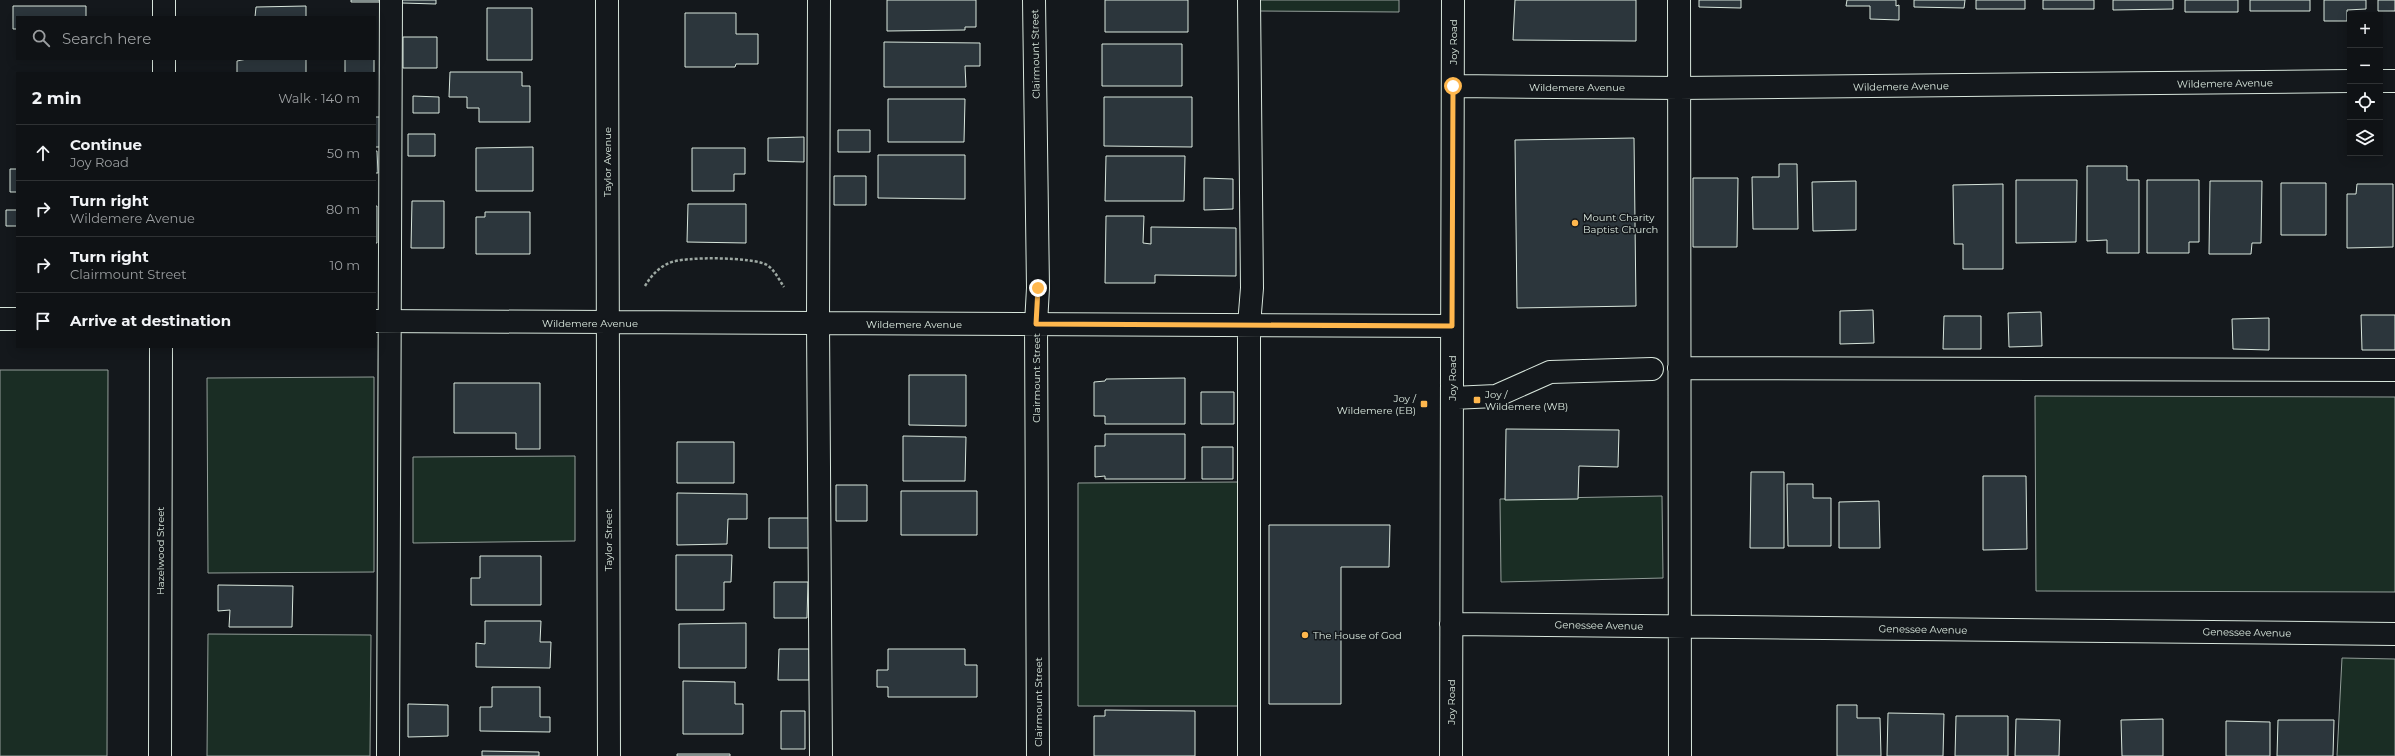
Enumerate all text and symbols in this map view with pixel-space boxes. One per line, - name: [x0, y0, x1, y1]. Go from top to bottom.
- street label: Clairmount Street: [1028, 9, 1043, 99]
- map controls: [2347, 12, 2383, 156]
- button: +: [2347, 12, 2383, 48]
- search box: [16, 16, 376, 60]
- street label: Joy Road: [1447, 19, 1460, 66]
- icon: search: [30, 27, 52, 49]
- text: Search here: [62, 29, 151, 48]
- button: −: [2347, 48, 2383, 84]
- street label: Wildemere Avenue: [2177, 76, 2273, 91]
- route start: [1444, 77, 1462, 95]
- street label: Wildemere Avenue: [1853, 79, 1949, 94]
- street label: Wildemere Avenue: [1529, 81, 1625, 94]
- button: locate: [2347, 84, 2383, 120]
- text: 2 min: [32, 88, 82, 108]
- text: Walk · 140 m: [278, 90, 360, 106]
- button: layers: [2347, 120, 2383, 156]
- street label: Taylor Avenue: [601, 127, 614, 197]
- text: Continue: [70, 135, 142, 154]
- icon: ahead: [32, 142, 54, 164]
- text: 50 m: [327, 145, 360, 161]
- text: Joy Road: [70, 154, 129, 170]
- text: Turn right: [70, 191, 149, 210]
- icon: right: [32, 198, 54, 220]
- text: 80 m: [326, 201, 360, 217]
- text: Wildemere Avenue: [70, 210, 195, 226]
- place label: Mount Charity Baptist Church: [1583, 211, 1658, 236]
- marker: Mount Charity Baptist Church: [1570, 218, 1580, 228]
- text: Turn right: [70, 247, 149, 266]
- icon: right: [32, 254, 54, 276]
- text: 10 m: [330, 257, 360, 273]
- text: Clairmount Street: [70, 266, 186, 282]
- route end: [1029, 279, 1047, 297]
- icon: arrive: [32, 310, 54, 332]
- text: Arrive at destination: [70, 311, 231, 330]
- street label: Wildemere Avenue: [542, 317, 638, 330]
- street label: Wildemere Avenue: [866, 318, 962, 331]
- street label: Clairmount Street: [1030, 333, 1043, 423]
- street label: Joy Road: [1446, 355, 1459, 402]
- place label: Joy / Wildemere (WB): [1484, 388, 1568, 413]
- place label: Joy / Wildemere (EB): [1337, 392, 1417, 417]
- marker: Joy / Wildemere (WB): [1472, 395, 1482, 405]
- marker: Joy / Wildemere (EB): [1419, 399, 1429, 409]
- street label: Hazelwood Street: [154, 507, 167, 595]
- street label: Taylor Street: [602, 509, 615, 571]
- street label: Genessee Avenue: [1554, 618, 1643, 633]
- street label: Genessee Avenue: [1878, 622, 1967, 637]
- street label: Genessee Avenue: [2202, 625, 2291, 640]
- place label: The House of God: [1313, 629, 1402, 642]
- marker: The House of God: [1300, 630, 1310, 640]
- street label: Clairmount Street: [1032, 657, 1045, 747]
- street label: Joy Road: [1445, 679, 1458, 726]

